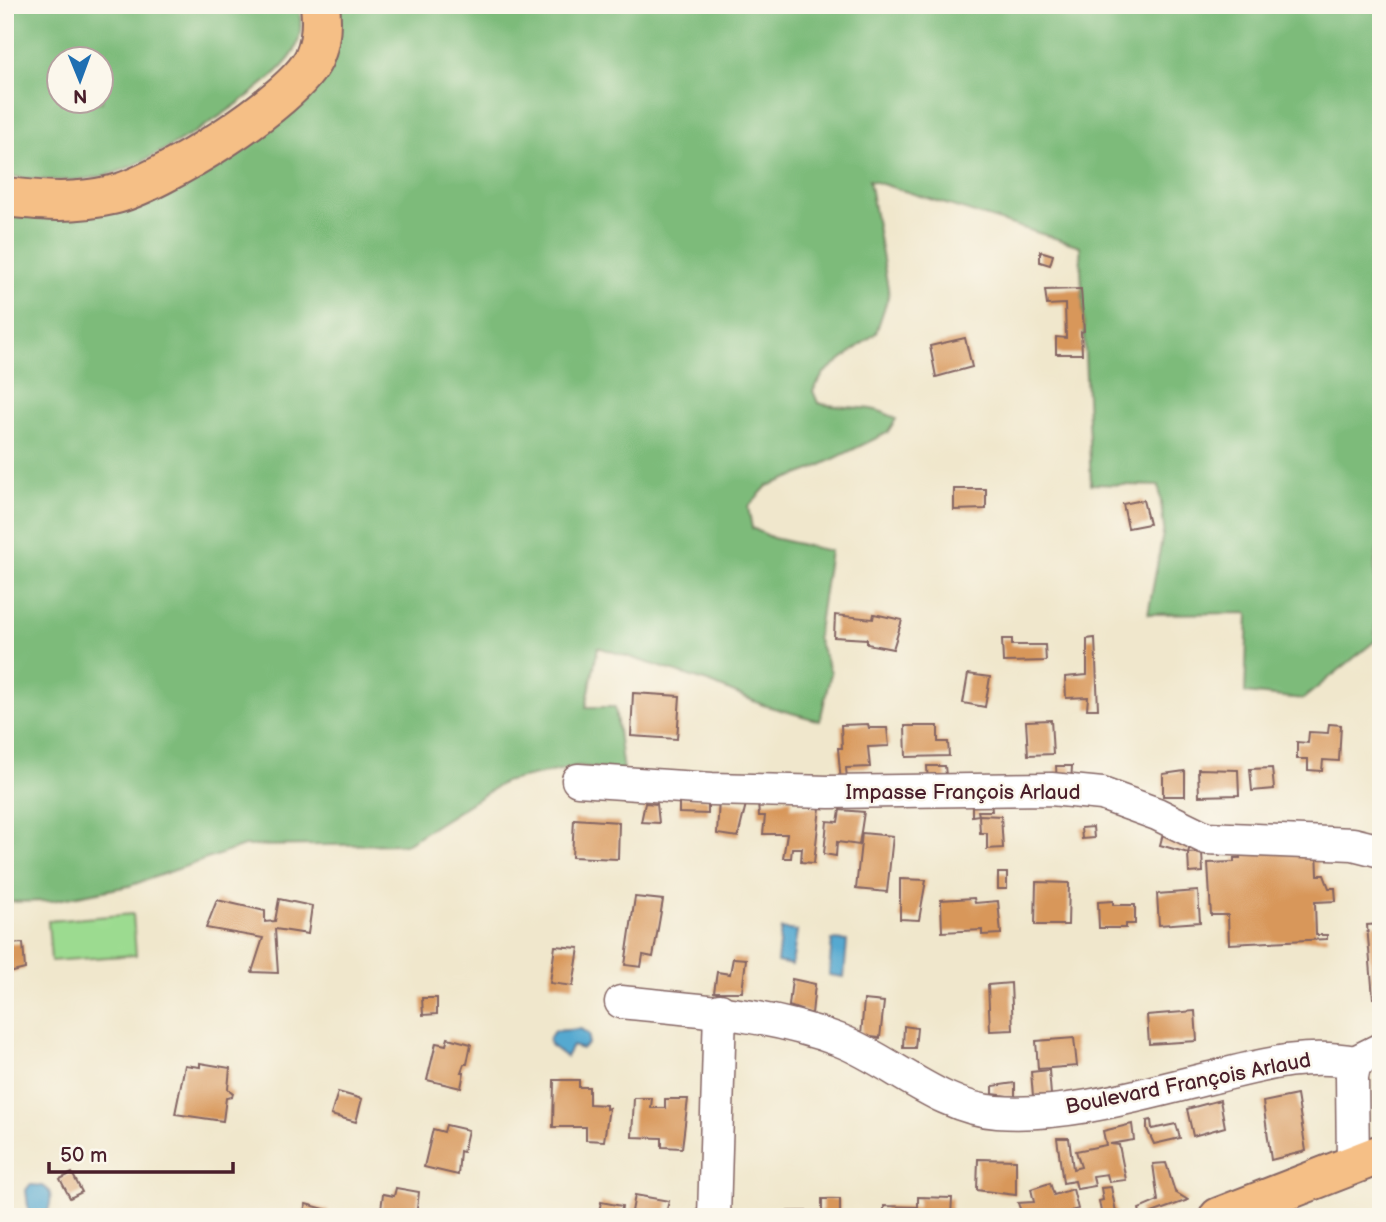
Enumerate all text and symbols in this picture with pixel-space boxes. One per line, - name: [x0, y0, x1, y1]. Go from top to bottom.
- north arrow: [46, 46, 116, 116]
- text: N: [73, 84, 88, 107]
- street label: Impasse François Arlaud: [846, 780, 1080, 805]
- street label: Boulevard François Arlaud: [1063, 1047, 1313, 1120]
- scale bar: [49, 1131, 233, 1175]
- text: 50 m: [60, 1143, 107, 1168]

